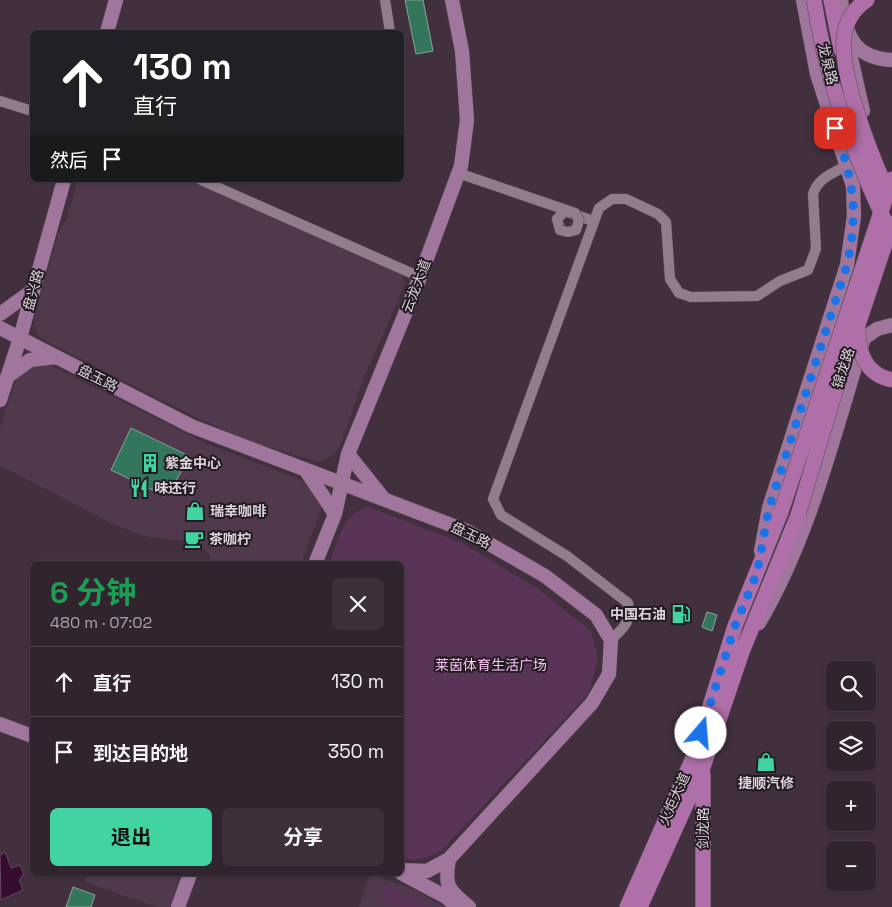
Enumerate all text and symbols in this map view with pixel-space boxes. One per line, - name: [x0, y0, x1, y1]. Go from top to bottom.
- street label: 龙泉路: [814, 41, 842, 87]
- text: 130 m: [133, 45, 232, 89]
- icon: ahead: [50, 50, 115, 115]
- text: 直行: [133, 92, 177, 120]
- pin: [814, 107, 856, 149]
- icon: arrive: [821, 114, 849, 142]
- icon: arrive: [98, 145, 126, 173]
- text: 然后: [50, 148, 88, 173]
- street label: 云龙大道: [398, 257, 434, 315]
- street label: 盘兴路: [19, 267, 47, 313]
- street label: 锦龙路: [828, 345, 858, 391]
- street label: 盘玉路: [75, 360, 121, 396]
- building icon: 紫金中心: [139, 452, 161, 474]
- place label: 紫金中心: [165, 454, 221, 472]
- restaurant icon: 味还行: [128, 477, 150, 499]
- place label: 味还行: [154, 479, 196, 497]
- shop icon: 瑞幸咖啡: [184, 500, 206, 522]
- place label: 瑞幸咖啡: [210, 502, 267, 520]
- street label: 盘玉路: [448, 518, 494, 552]
- cafe icon: 茶咖柠: [183, 528, 205, 550]
- place label: 茶咖柠: [209, 530, 251, 548]
- text: 6 分钟: [50, 573, 136, 612]
- button: close: [332, 578, 384, 630]
- fuel station icon: 中国石油: [670, 603, 692, 625]
- place label: 中国石油: [610, 605, 666, 623]
- text: 480 m · 07:02: [50, 612, 152, 633]
- park label: 莱茵体育生活广场: [435, 656, 547, 674]
- map controls: [826, 661, 876, 891]
- button: search: [826, 661, 876, 711]
- icon: ahead: [50, 668, 78, 696]
- text: 130 m: [331, 669, 384, 694]
- text: 直行: [93, 671, 131, 696]
- position arrow: [674, 706, 726, 758]
- button: layers: [826, 721, 876, 771]
- icon: arrive: [50, 738, 78, 766]
- text: 350 m: [328, 739, 384, 764]
- text: 到达目的地: [93, 741, 188, 766]
- shop icon: 捷顺汽修: [755, 751, 777, 773]
- street label: 火炬大道: [654, 770, 694, 828]
- place label: 捷顺汽修: [738, 774, 794, 792]
- button: +: [826, 781, 876, 831]
- street label: 剑龙路: [694, 807, 712, 849]
- button: 退出: [50, 808, 212, 866]
- button: 分享: [222, 808, 384, 866]
- button: −: [826, 841, 876, 891]

